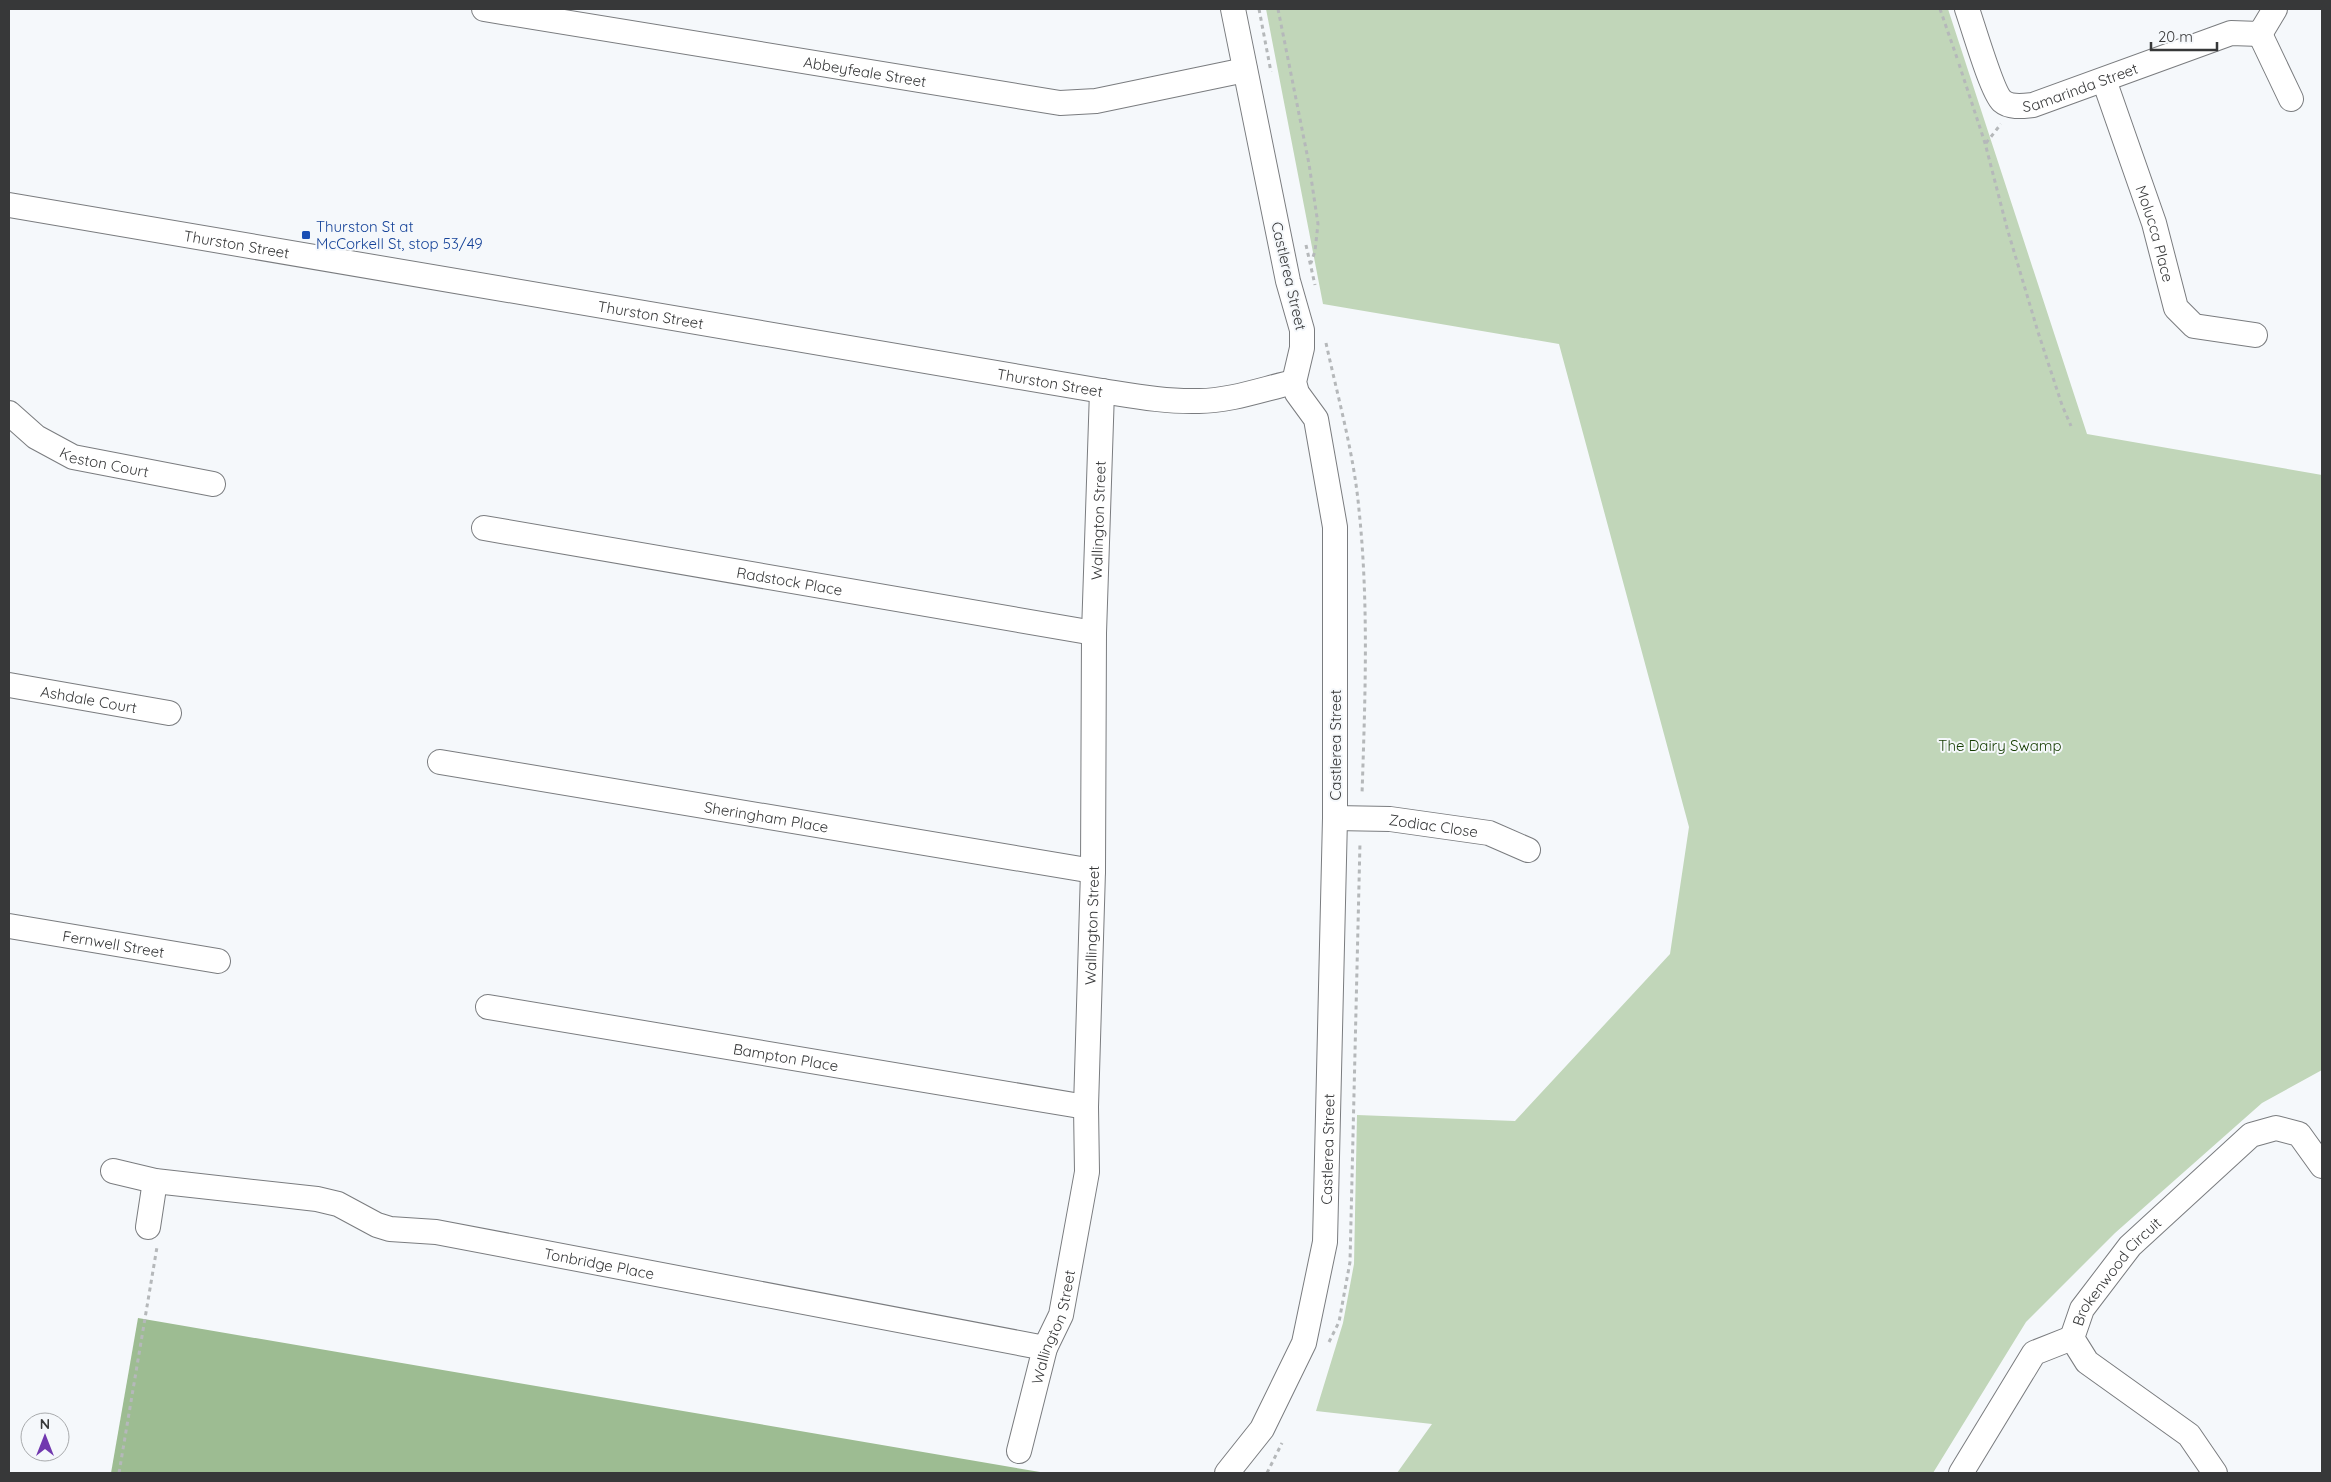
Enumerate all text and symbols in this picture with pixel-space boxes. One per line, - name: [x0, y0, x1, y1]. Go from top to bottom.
- scale bar: [2151, 20, 2217, 52]
- text: 20 m: [2158, 27, 2193, 46]
- street label: Abbeyfeale Street: [802, 52, 928, 91]
- street label: Samarinda Street: [2022, 58, 2140, 115]
- street label: Molucca Place: [2132, 183, 2178, 284]
- place label: Thurston St at McCorkell St, stop 53/49: [316, 217, 483, 253]
- street label: Castlerea Street: [1267, 220, 1311, 332]
- street label: Thurston Street: [182, 225, 291, 262]
- marker: Thurston St at McCorkell St, stop 53/49: [300, 229, 312, 241]
- street label: Thurston Street: [596, 296, 705, 333]
- street label: Thurston Street: [996, 364, 1104, 400]
- street label: Keston Court: [57, 442, 150, 481]
- street label: Wallington Street: [1086, 460, 1109, 580]
- street label: Radstock Place: [735, 562, 844, 599]
- street label: Ashdale Court: [39, 681, 139, 717]
- street label: Castlerea Street: [1326, 690, 1345, 800]
- park label: The Dairy Swamp: [1938, 736, 2062, 755]
- street label: Sheringham Place: [703, 797, 830, 836]
- street label: Zodiac Close: [1388, 809, 1479, 841]
- street label: Wallington Street: [1080, 866, 1103, 985]
- street label: Fernwell Street: [61, 926, 166, 961]
- street label: Bampton Place: [732, 1039, 840, 1075]
- street label: Castlerea Street: [1316, 1093, 1338, 1205]
- street label: Brokenwood Circuit: [2068, 1213, 2165, 1328]
- street label: Tonbridge Place: [543, 1243, 656, 1283]
- street label: Wallington Street: [1027, 1268, 1079, 1386]
- north arrow: [20, 1412, 70, 1462]
- text: N: [40, 1415, 50, 1433]

